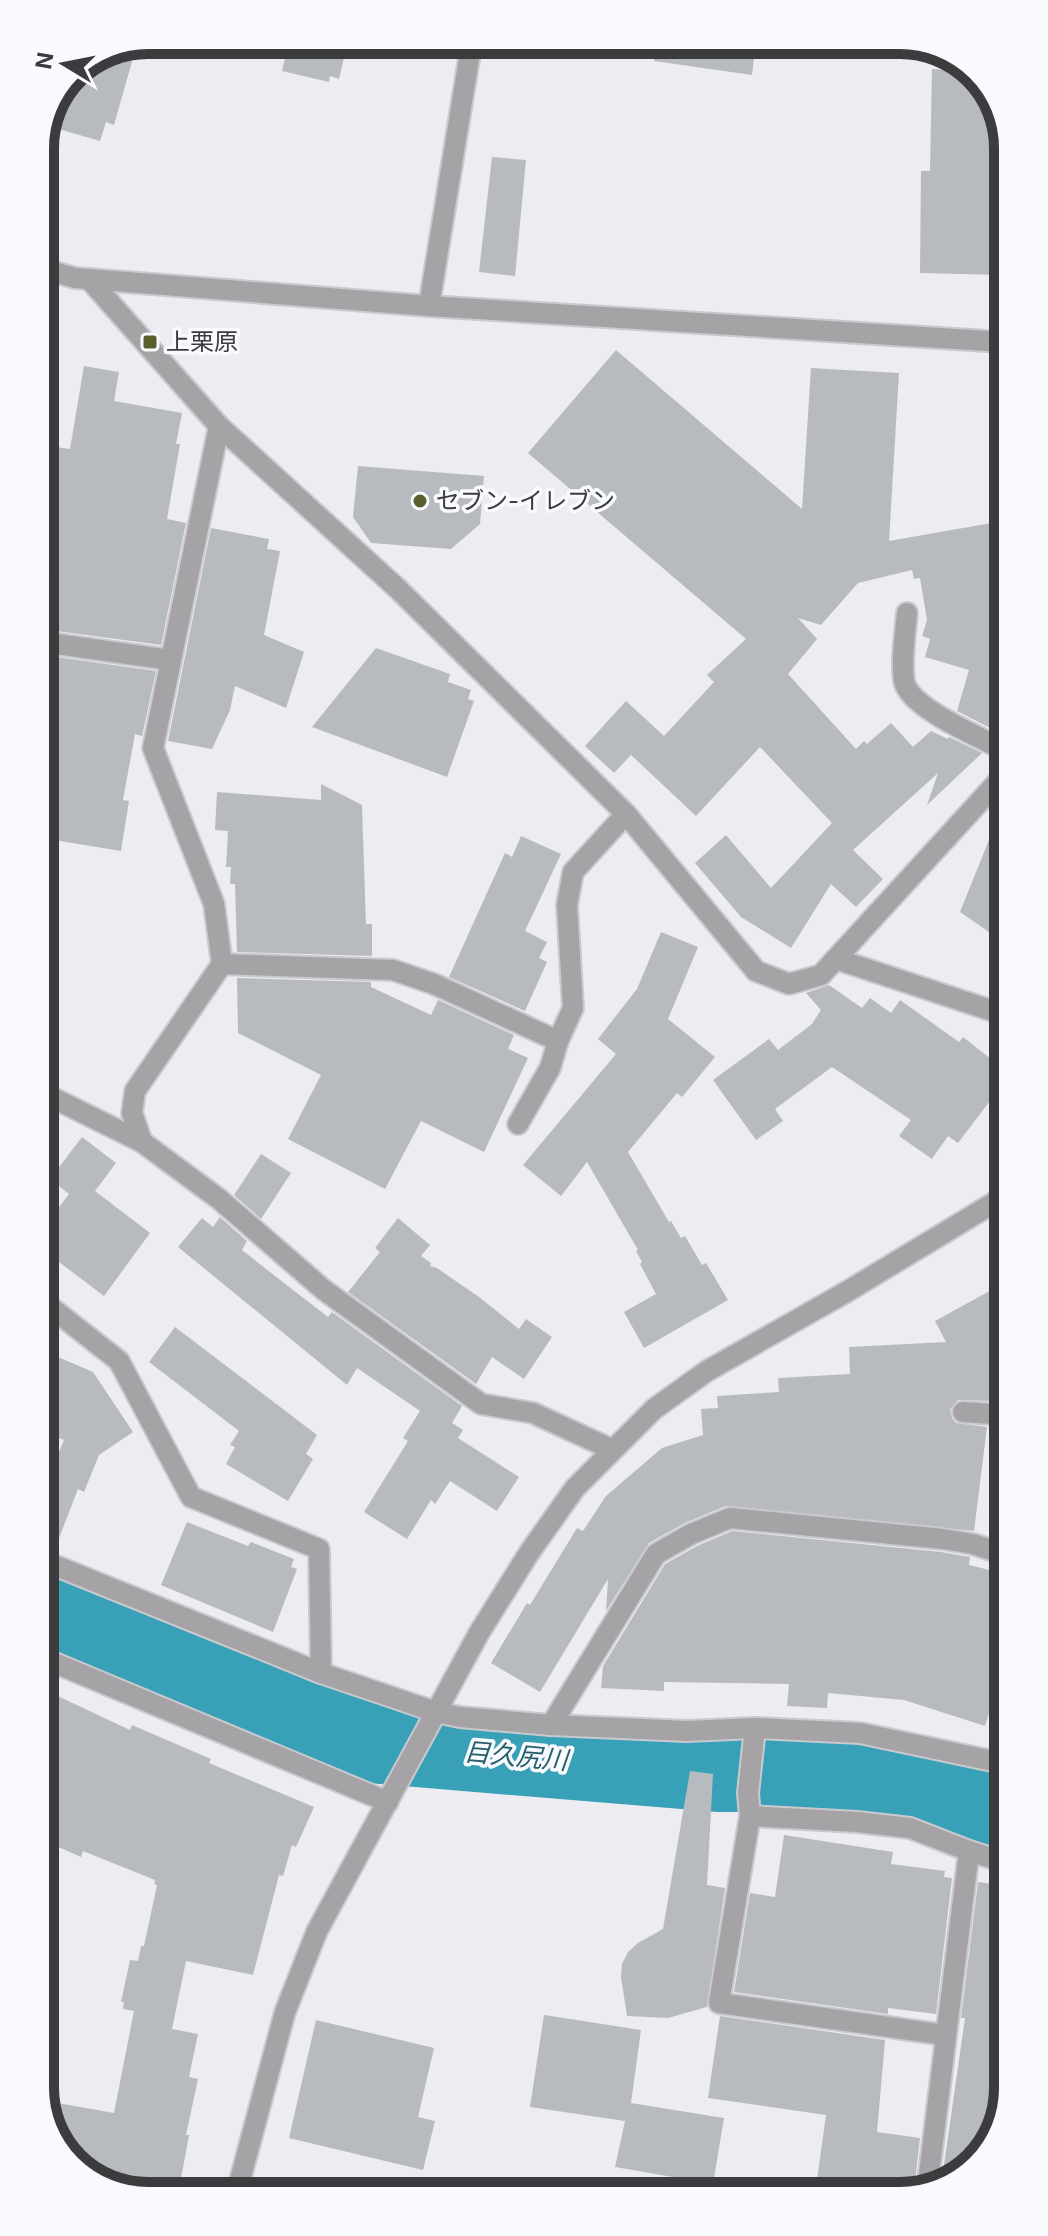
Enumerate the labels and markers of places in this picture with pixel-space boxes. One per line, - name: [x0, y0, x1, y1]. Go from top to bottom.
- place label: 上栗原: [166, 327, 238, 356]
- marker: 上栗原: [141, 333, 159, 351]
- place label: セブン-イレブン: [436, 486, 615, 515]
- marker: セブン-イレブン: [411, 492, 429, 510]

